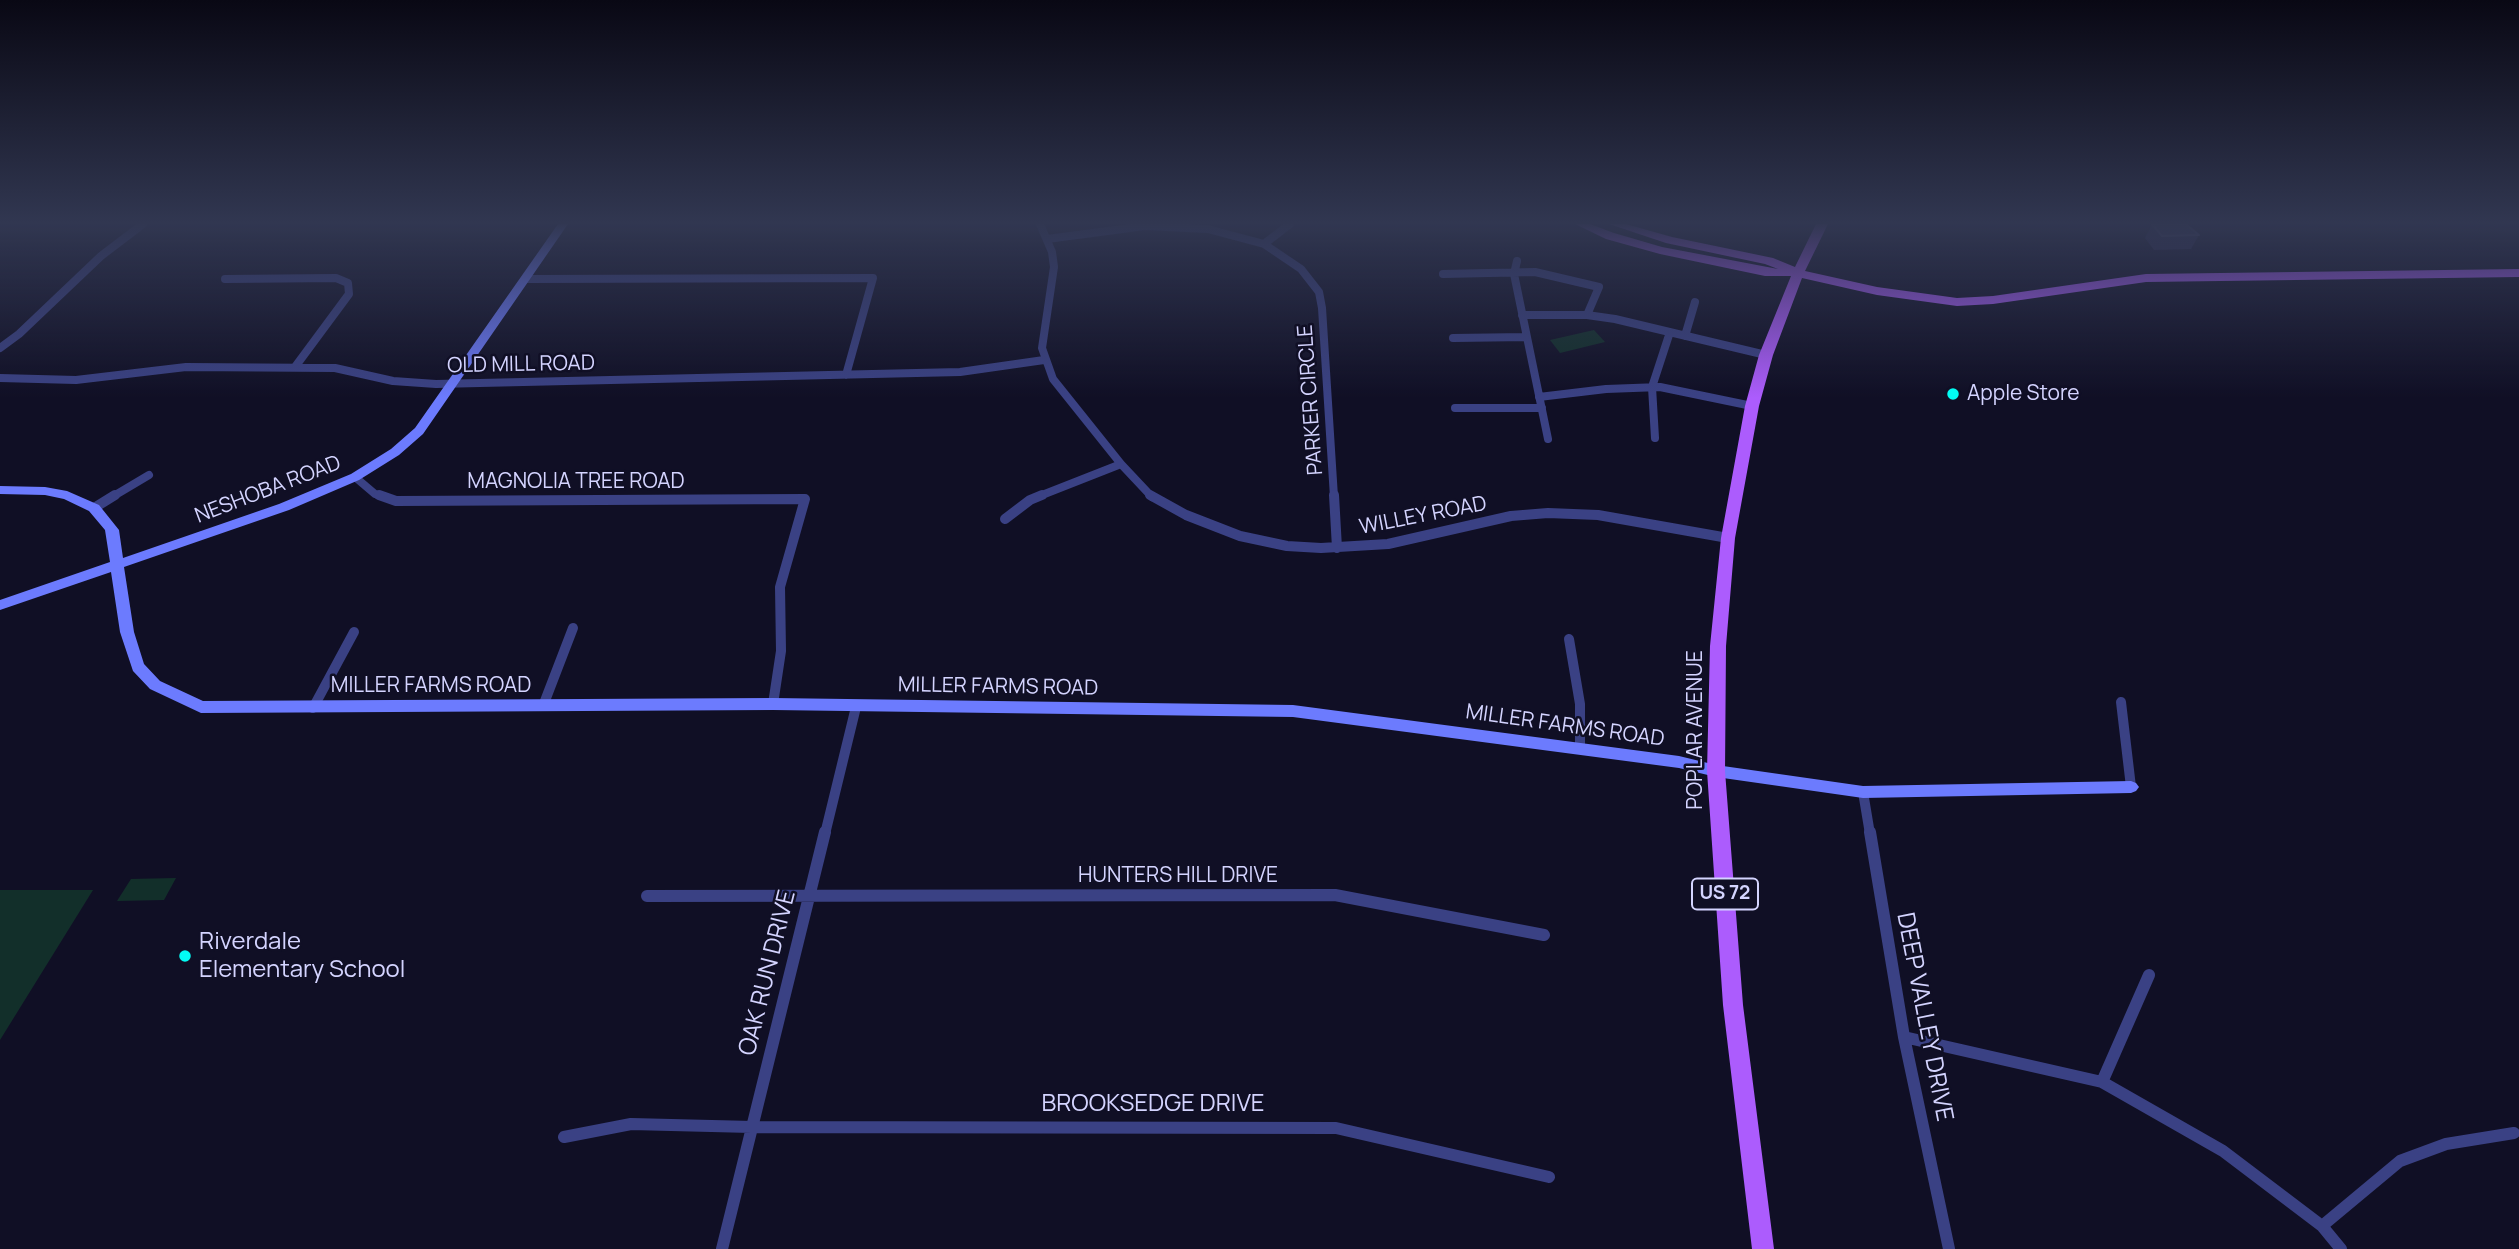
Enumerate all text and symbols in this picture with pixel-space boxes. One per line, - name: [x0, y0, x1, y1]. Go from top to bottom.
- street label: PARKER CIRCLE: [1293, 324, 1329, 476]
- street label: OLD MILL ROAD: [447, 351, 595, 379]
- place label: Apple Store: [1967, 381, 2080, 407]
- marker: Apple Store: [1945, 386, 1961, 402]
- street label: NESHOBA ROAD: [192, 451, 344, 529]
- street label: MAGNOLIA TREE ROAD: [467, 469, 685, 495]
- street label: WILLEY ROAD: [1357, 491, 1489, 541]
- street label: POPLAR AVENUE: [1683, 650, 1709, 810]
- street label: MILLER FARMS ROAD: [331, 673, 531, 699]
- street label: MILLER FARMS ROAD: [898, 673, 1098, 701]
- street label: MILLER FARMS ROAD: [1464, 700, 1666, 752]
- street label: HUNTERS HILL DRIVE: [1078, 863, 1278, 889]
- road number: US 72: [1692, 878, 1758, 909]
- street label: OAK RUN DRIVE: [734, 887, 802, 1059]
- street label: DEEP VALLEY DRIVE: [1890, 910, 1958, 1124]
- place label: Riverdale Elementary School: [199, 928, 405, 984]
- marker: Riverdale Elementary School: [177, 948, 193, 964]
- street label: BROOKSEDGE DRIVE: [1041, 1090, 1265, 1118]

